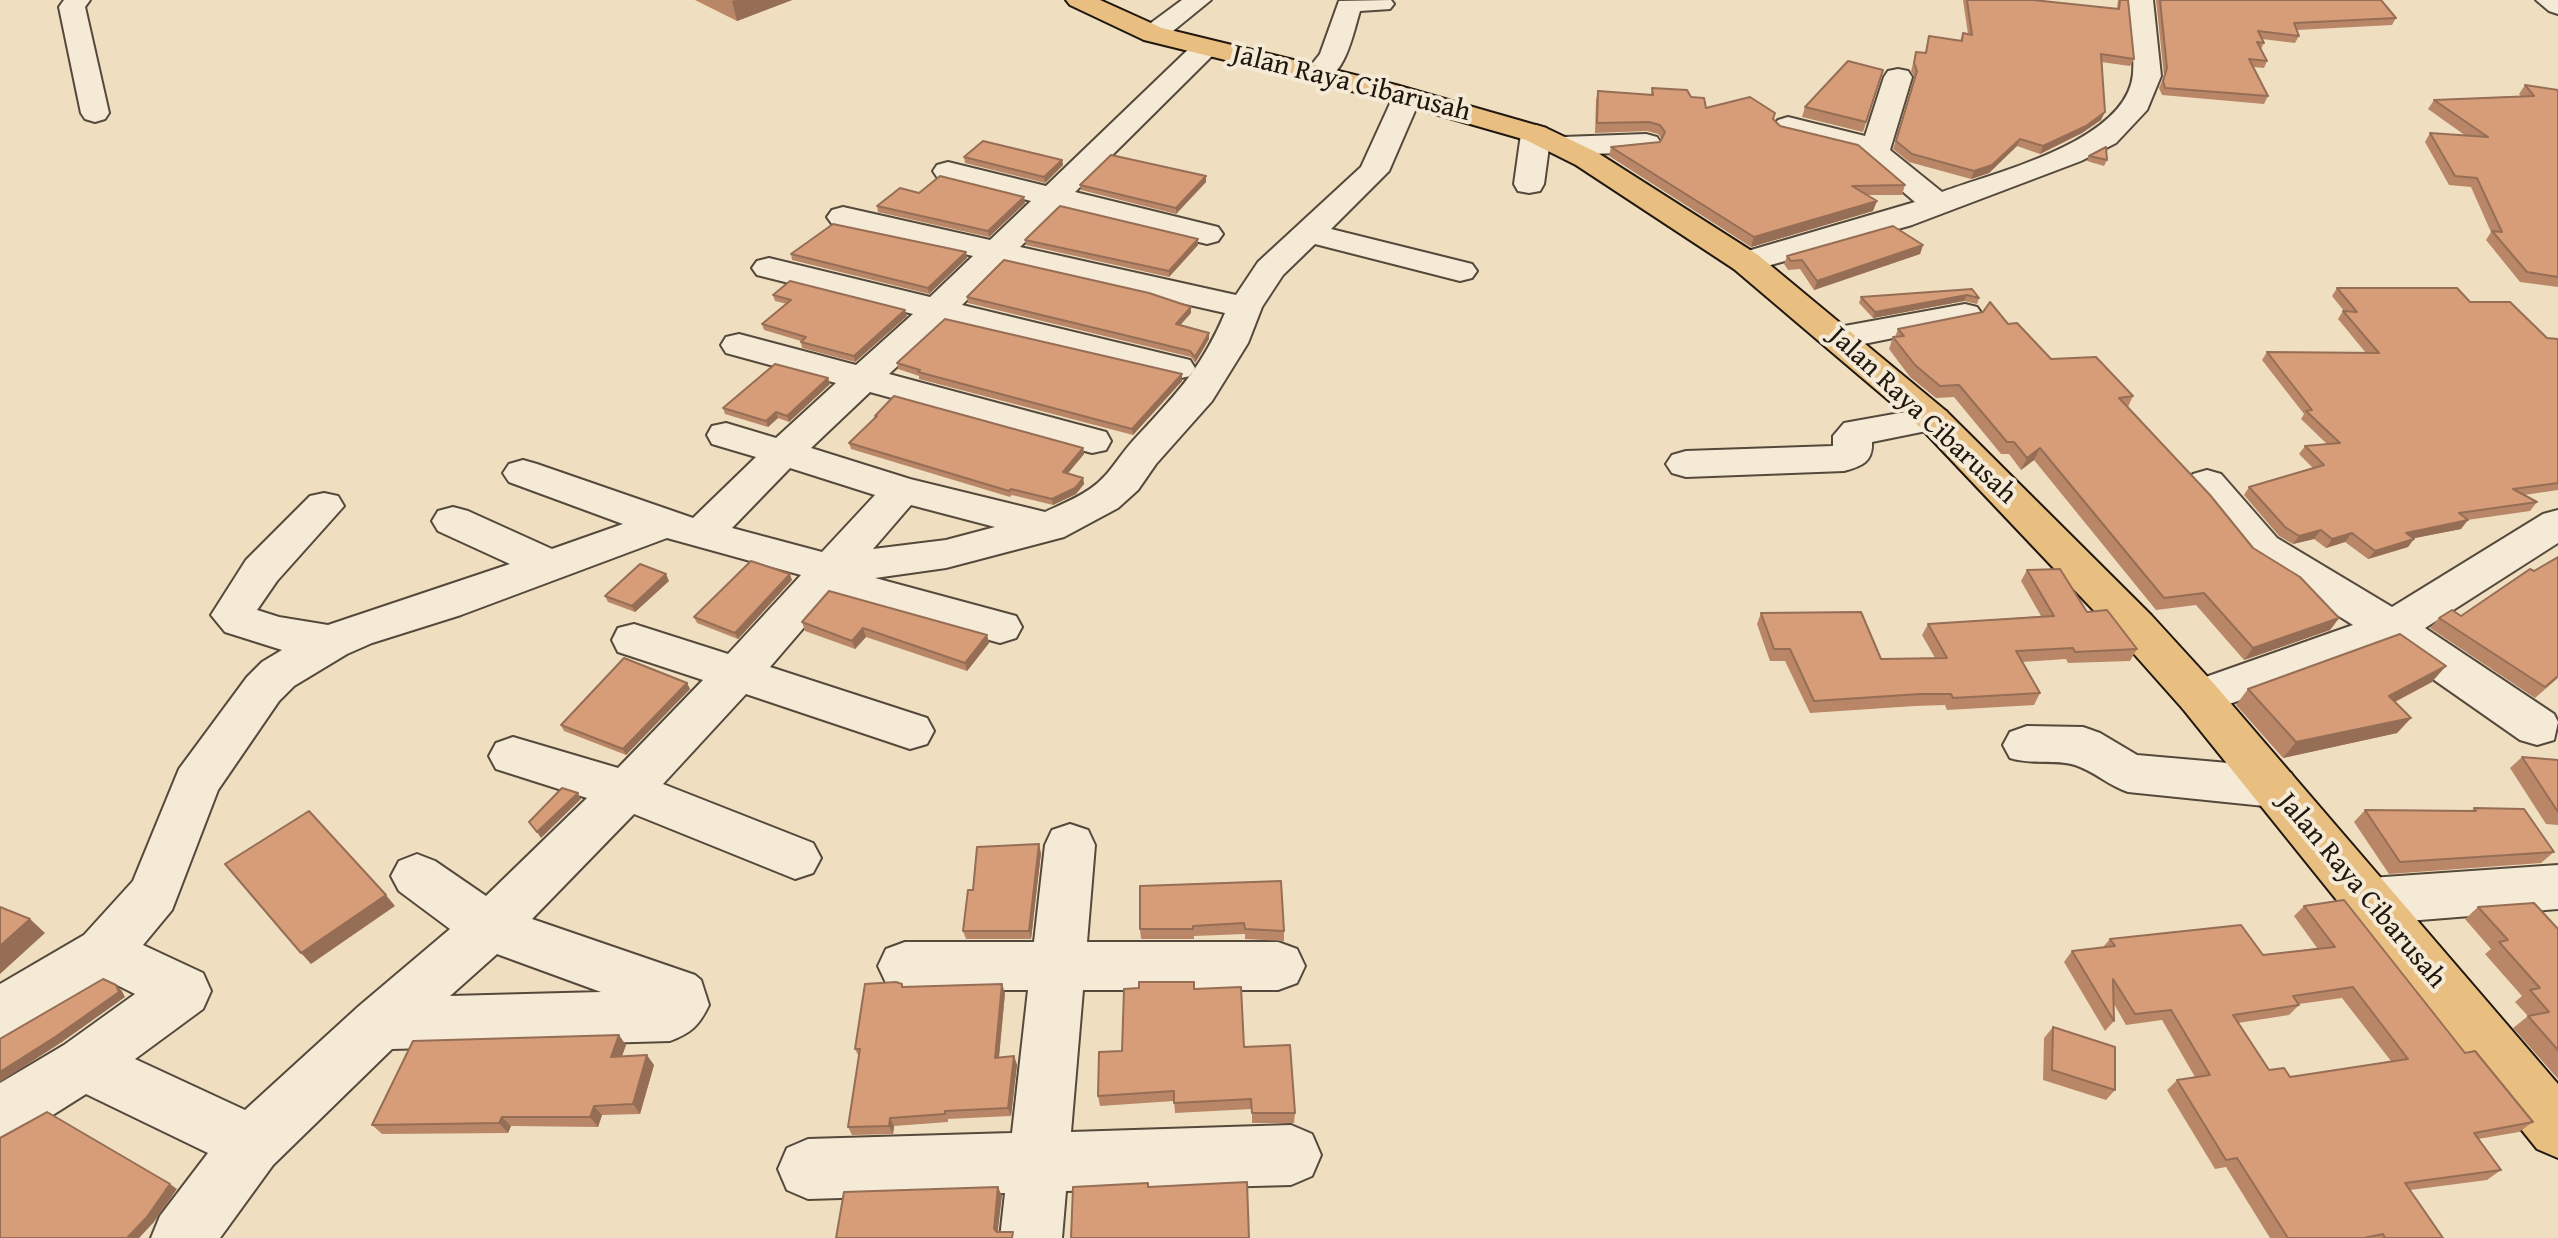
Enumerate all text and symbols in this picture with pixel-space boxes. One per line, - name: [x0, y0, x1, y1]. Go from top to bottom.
- street label: Jalan Raya Cibarusah: [1228, 38, 1474, 130]
- street label: Jalan Raya Cibarusah: [1821, 320, 2023, 512]
- street label: Jalan Raya Cibarusah: [2269, 786, 2453, 996]

